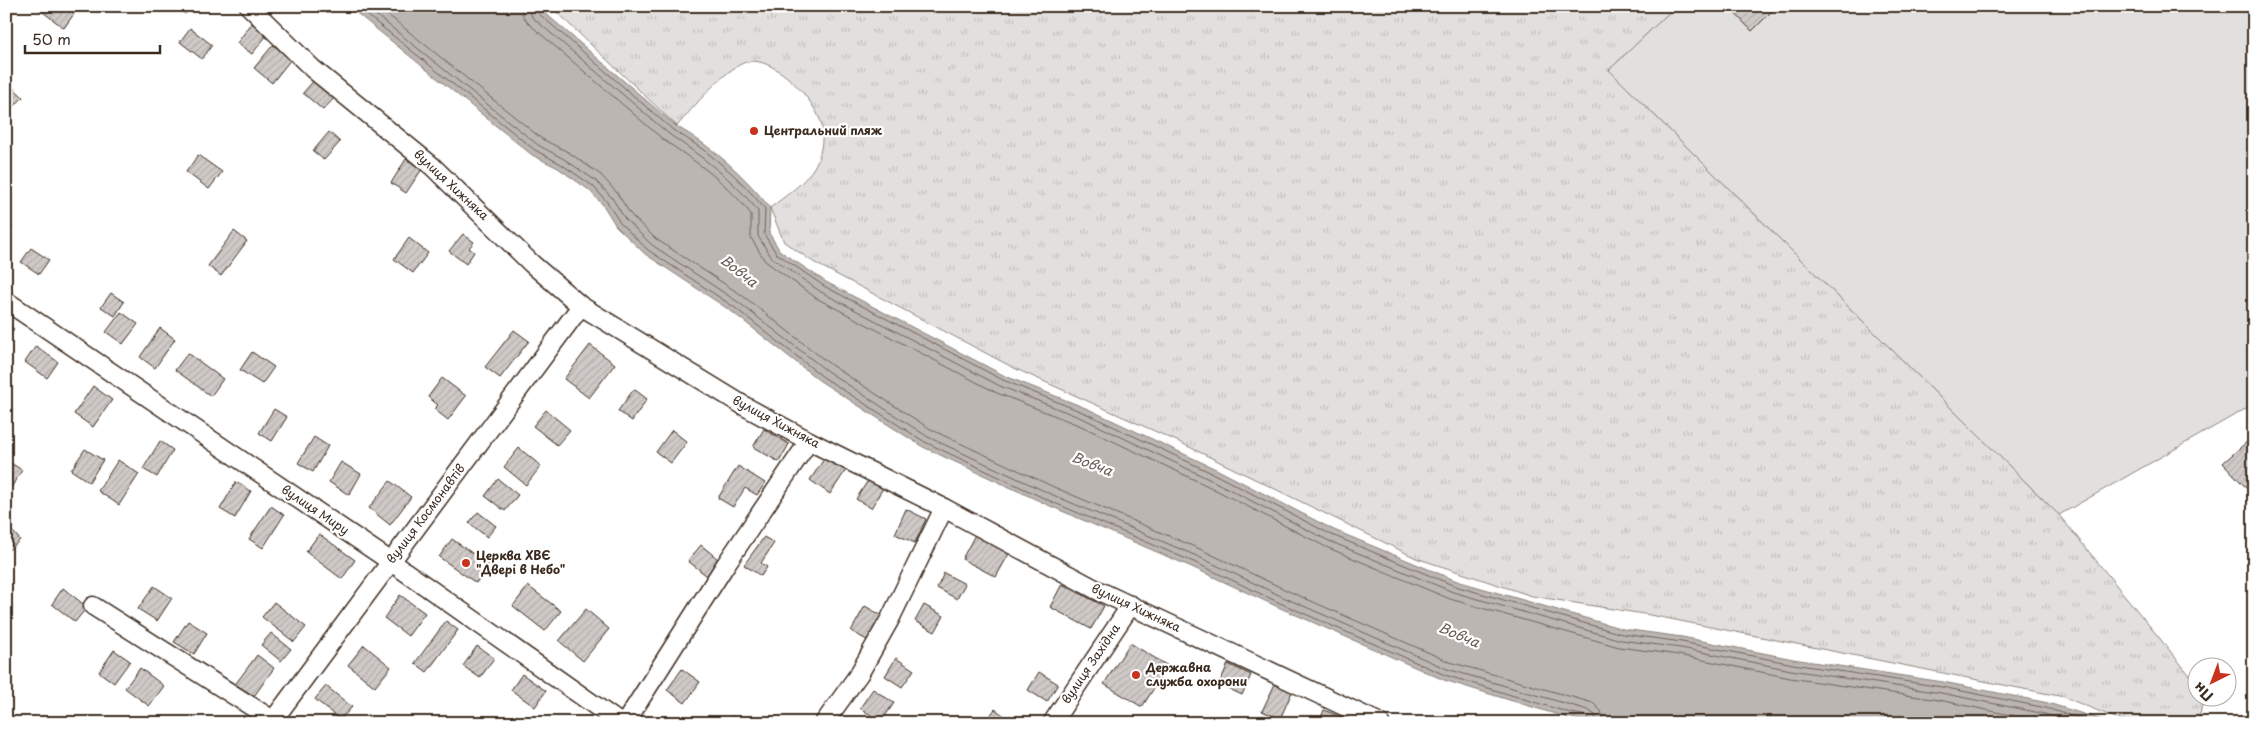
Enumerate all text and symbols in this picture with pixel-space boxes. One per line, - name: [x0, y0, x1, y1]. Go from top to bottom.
- scale bar: [25, 22, 160, 54]
- text: 50 m: [32, 27, 71, 50]
- place label: Центральний пляж: [764, 121, 883, 139]
- marker: Центральний пляж: [748, 125, 760, 137]
- street label: вулиця Хижняка: [410, 145, 494, 224]
- water label: Вовча: [716, 249, 763, 292]
- street label: вулиця Хижняка: [730, 391, 824, 452]
- water label: Вовча: [1069, 446, 1116, 481]
- street label: вулиця Космонавтів: [382, 460, 469, 567]
- street label: вулиця Миру: [278, 480, 353, 538]
- place label: Церква ХВЄ "Двері в Небо": [476, 546, 565, 578]
- marker: Церква ХВЄ "Двері в Небо": [460, 557, 472, 569]
- street label: вулиця Хижняка: [1089, 579, 1184, 636]
- water label: Вовча: [1436, 617, 1483, 653]
- street label: вулиця Західна: [1057, 619, 1124, 707]
- north arrow: [2188, 656, 2238, 706]
- place label: Державна служба охорони: [1145, 658, 1247, 690]
- marker: Державна служба охорони: [1130, 669, 1142, 681]
- text: Пн: [2188, 677, 2218, 707]

